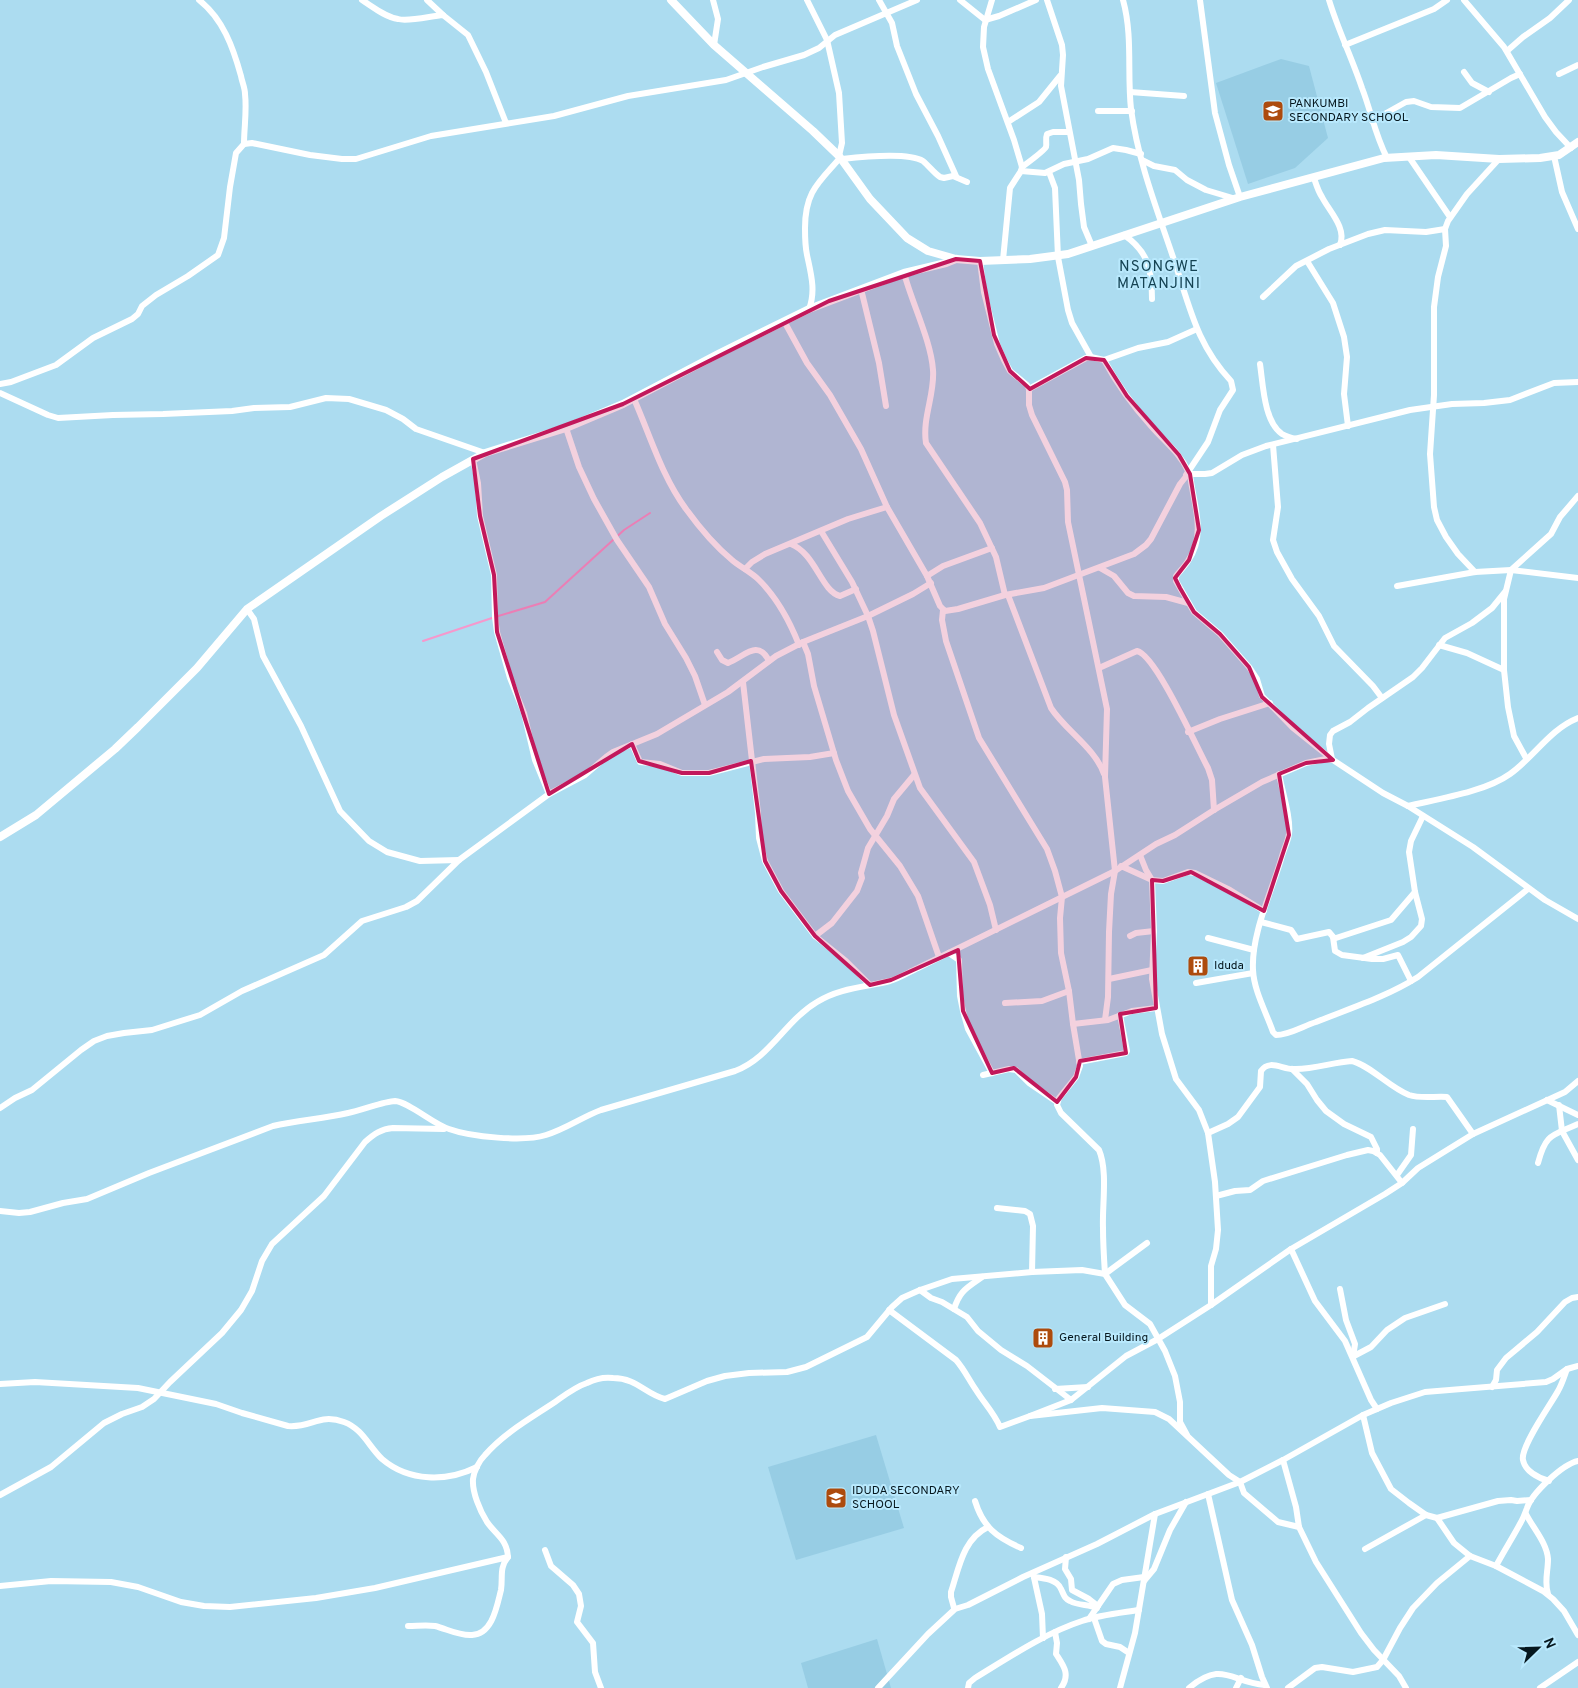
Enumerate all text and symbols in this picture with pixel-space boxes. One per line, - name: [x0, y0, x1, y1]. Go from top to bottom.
- place label: PANKUMBI SECONDARY SCHOOL: [1289, 96, 1409, 126]
- school or university icon: PANKUMBI SECONDARY SCHOOL: [1261, 99, 1285, 123]
- district label: NSONGWE MATANJINI: [1117, 258, 1201, 294]
- building icon: Iduda: [1186, 954, 1210, 978]
- place label: Iduda: [1214, 958, 1244, 974]
- building icon: General Building: [1031, 1326, 1055, 1350]
- place label: General Building: [1059, 1330, 1148, 1346]
- place label: IDUDA SECONDARY SCHOOL: [852, 1483, 960, 1513]
- school or university icon: IDUDA SECONDARY SCHOOL: [824, 1486, 848, 1510]
- north arrow: [1513, 1623, 1563, 1673]
- text: N: [1539, 1636, 1558, 1651]

